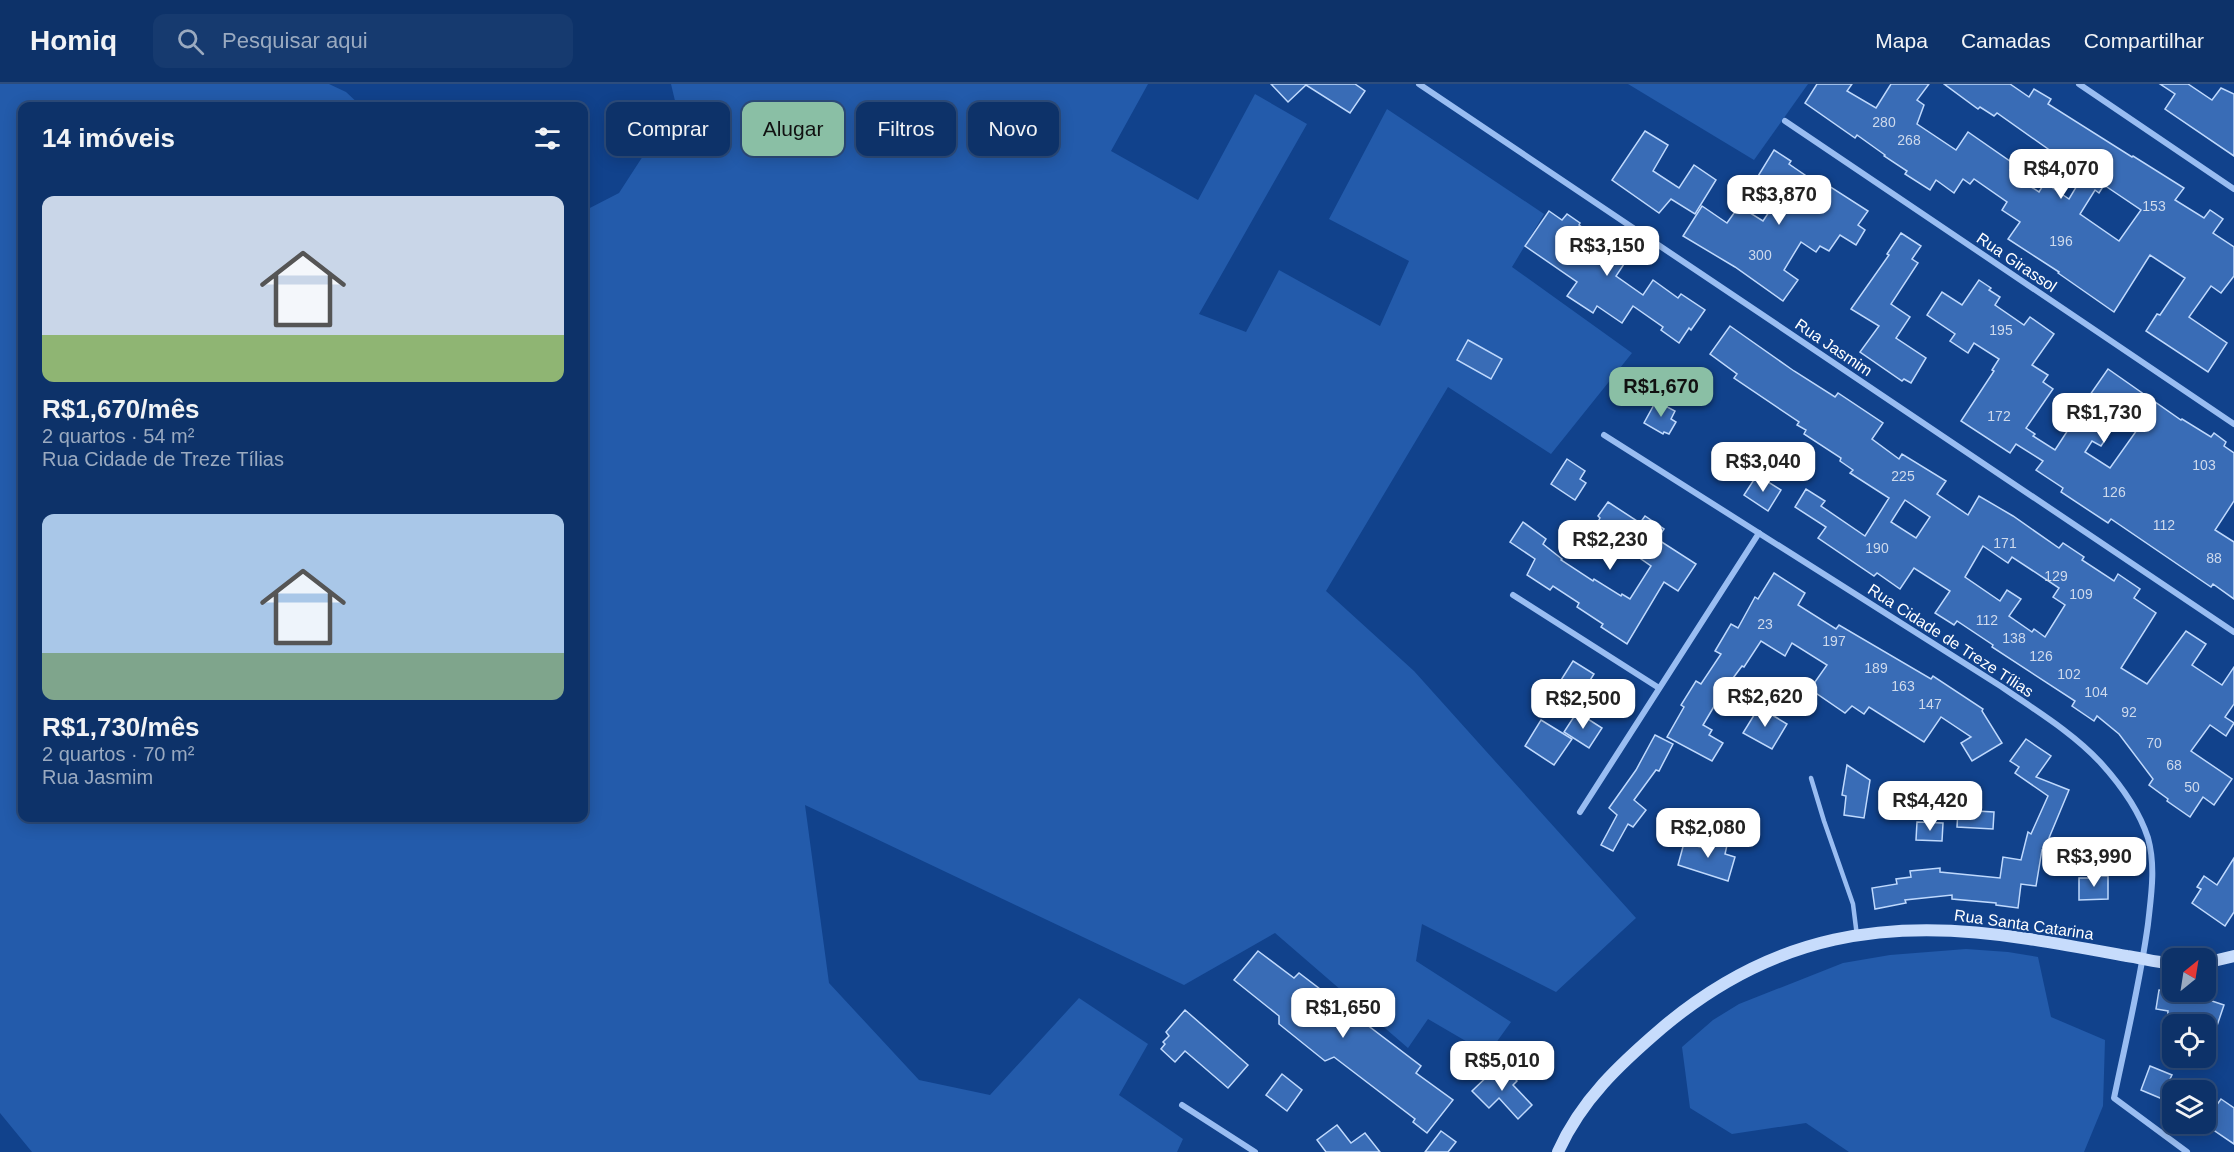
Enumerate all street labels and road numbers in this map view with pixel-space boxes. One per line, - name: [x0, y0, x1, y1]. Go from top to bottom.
- street label: Rua Girassol: [1974, 230, 2060, 295]
- street label: Rua Jasmim: [1792, 316, 1875, 379]
- street label: Rua Cidade de Treze Tílias: [1865, 581, 2037, 700]
- street label: Rua Santa Catarina: [1953, 906, 2095, 943]

